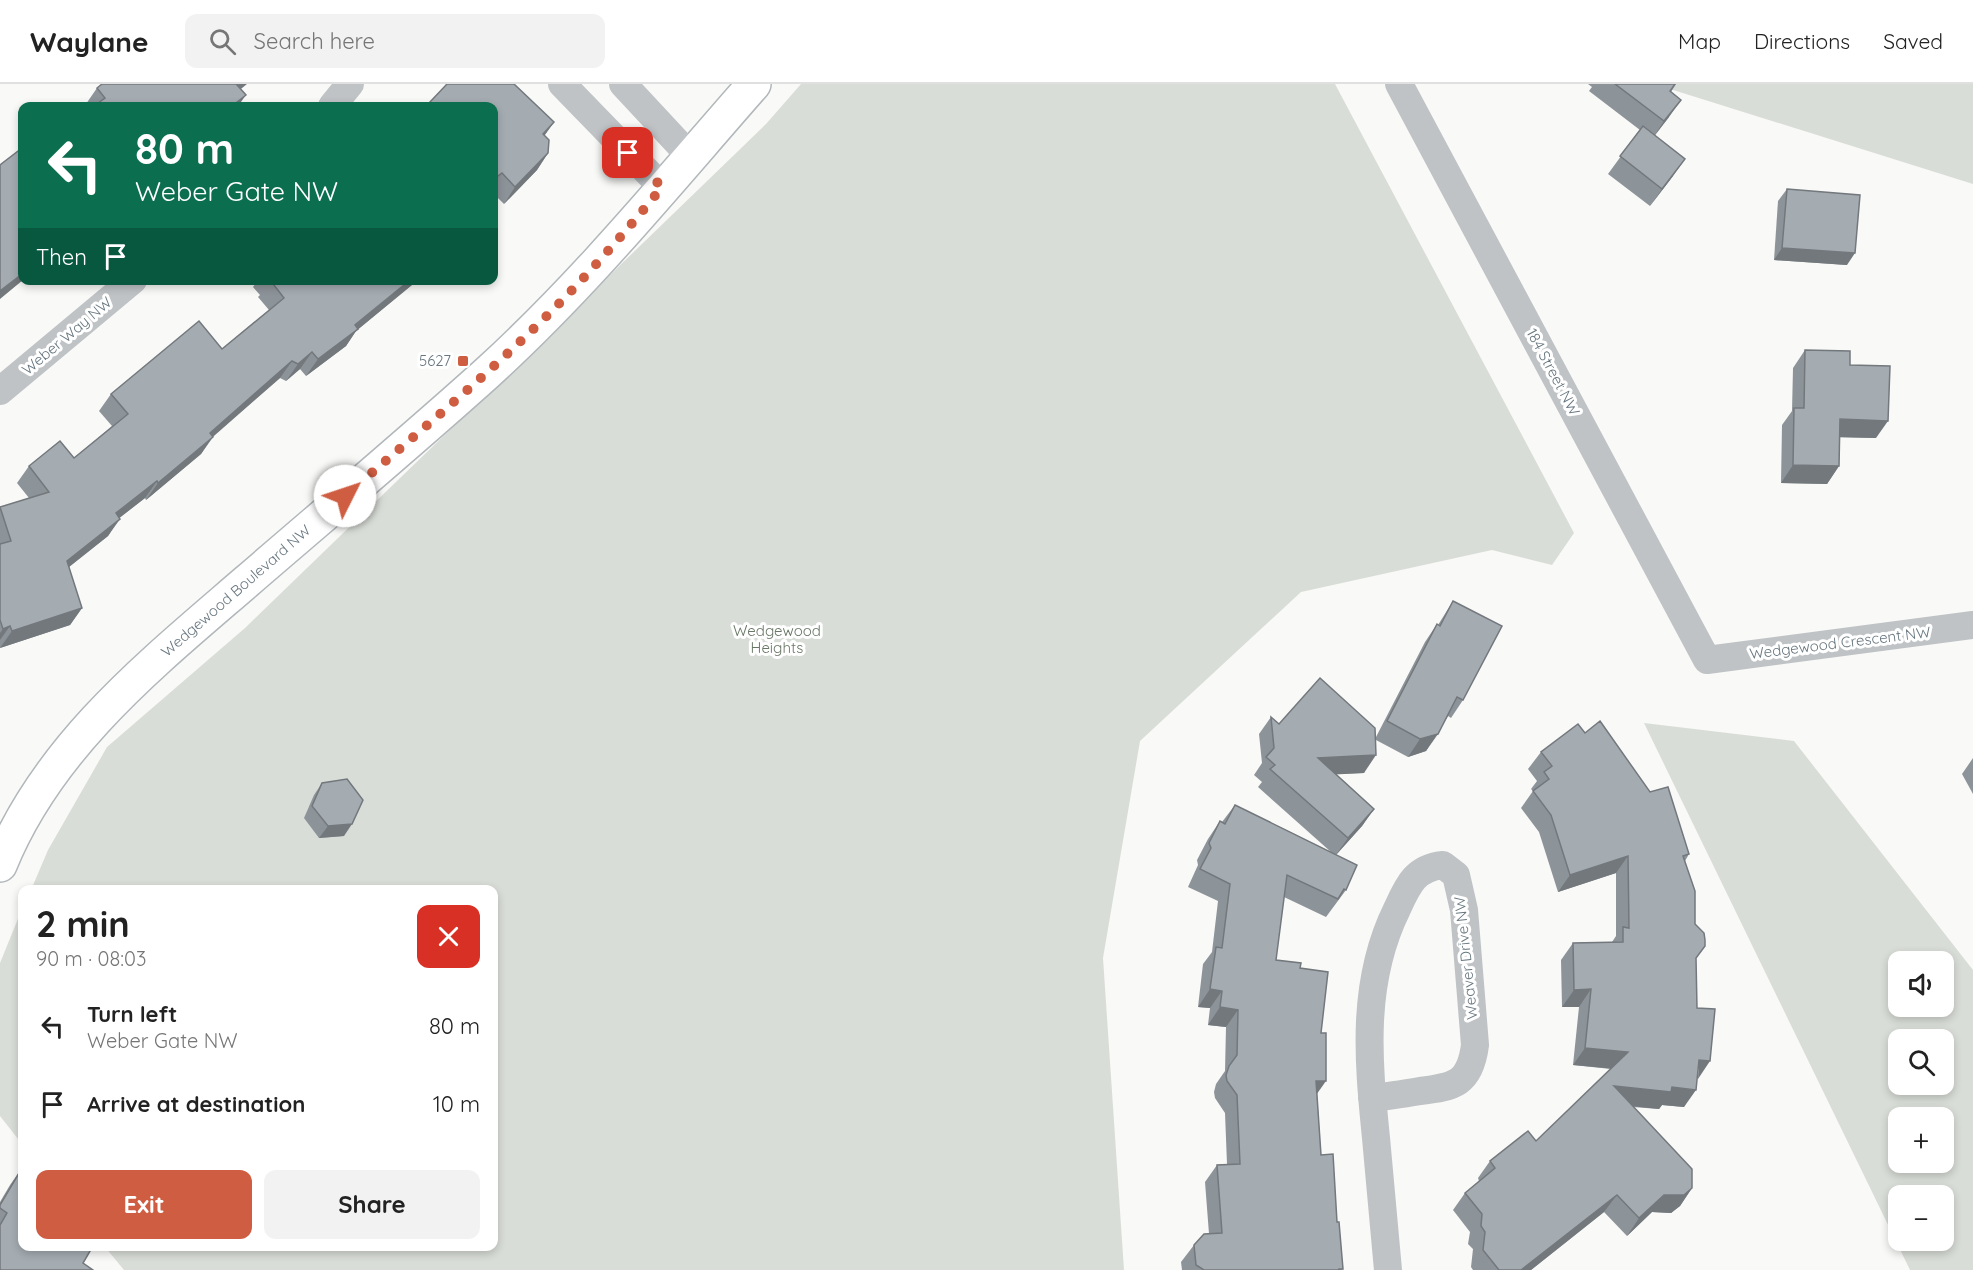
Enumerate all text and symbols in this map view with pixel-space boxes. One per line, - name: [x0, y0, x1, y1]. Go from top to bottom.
- search box: [185, 14, 605, 68]
- text: Waylane: [30, 24, 149, 59]
- icon: search: [206, 25, 239, 58]
- text: Search here: [254, 27, 375, 55]
- text: Map: [1678, 28, 1721, 54]
- text: Directions: [1754, 28, 1850, 54]
- text: Saved: [1883, 28, 1943, 54]
- text: 80 m: [135, 122, 234, 175]
- icon: left: [36, 126, 114, 204]
- pin: [602, 127, 653, 178]
- icon: arrive: [611, 136, 644, 169]
- text: Weber Gate NW: [135, 174, 338, 208]
- icon: arrive: [99, 240, 132, 273]
- text: Then: [36, 243, 87, 271]
- street label: Weber Way NW: [18, 292, 116, 379]
- street label: 184 Street NW: [1522, 325, 1585, 419]
- place label: 5627: [419, 351, 451, 370]
- marker: 5627: [456, 354, 470, 368]
- position arrow: [313, 464, 377, 528]
- street label: Wedgewood Boulevard NW: [157, 520, 315, 661]
- park label: Wedgewood Heights: [733, 621, 821, 657]
- street label: Wedgewood Crescent NW: [1748, 622, 1932, 663]
- street label: Weaver Drive NW: [1450, 895, 1481, 1020]
- text: 2 min: [36, 901, 130, 946]
- button: close: [417, 905, 480, 968]
- text: 90 m · 08:03: [36, 946, 146, 971]
- map controls: [1888, 951, 1954, 1251]
- button: sound: [1888, 951, 1954, 1017]
- text: Turn left: [87, 1000, 177, 1028]
- icon: left: [36, 1010, 69, 1043]
- text: 80 m: [429, 1012, 480, 1040]
- text: Weber Gate NW: [87, 1028, 238, 1053]
- button: search: [1888, 1029, 1954, 1095]
- icon: arrive: [36, 1088, 69, 1121]
- text: Arrive at destination: [87, 1090, 305, 1118]
- text: 10 m: [433, 1090, 480, 1118]
- button: +: [1888, 1107, 1954, 1173]
- button: Exit: [36, 1170, 252, 1239]
- button: Share: [264, 1170, 480, 1239]
- button: −: [1888, 1185, 1954, 1251]

